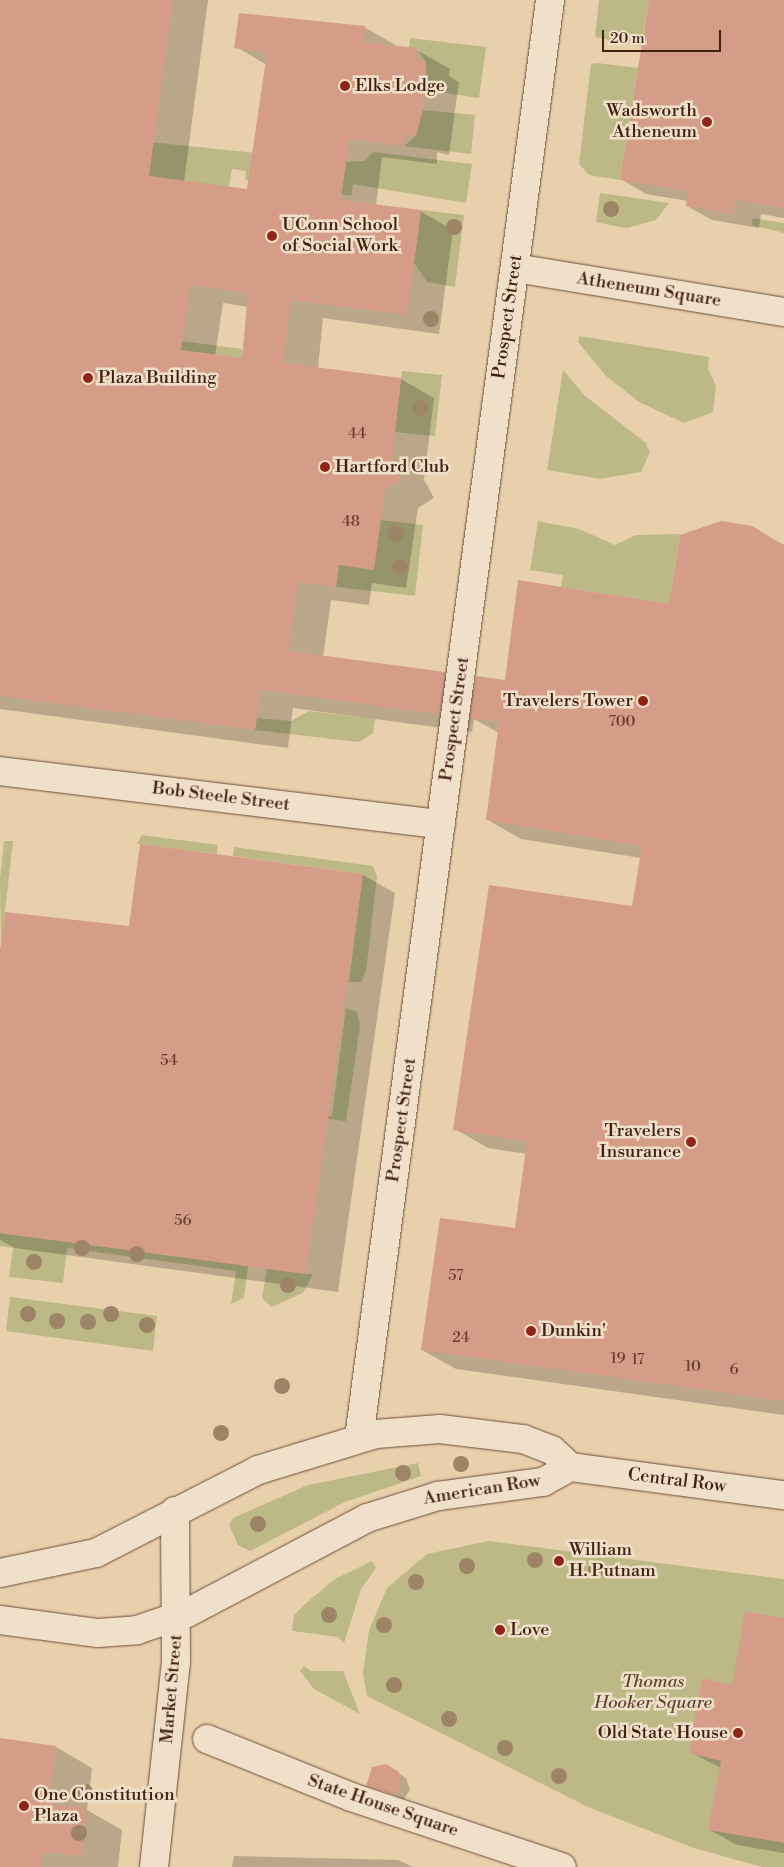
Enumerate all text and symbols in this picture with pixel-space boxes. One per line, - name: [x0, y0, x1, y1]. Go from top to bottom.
- scale bar: [604, 20, 723, 52]
- text: 20 m: [610, 29, 645, 48]
- place label: Elks Lodge: [355, 75, 445, 97]
- marker: Elks Lodge: [339, 80, 351, 92]
- place label: Wadsworth Atheneum: [606, 101, 697, 144]
- marker: Wadsworth Atheneum: [701, 116, 713, 128]
- place label: UConn School of Social Work: [282, 215, 398, 258]
- marker: UConn School of Social Work: [266, 230, 278, 242]
- street label: Prospect Street: [489, 253, 527, 381]
- street label: Atheneum Square: [575, 268, 723, 312]
- place label: Plaza Building: [98, 367, 217, 389]
- marker: Plaza Building: [82, 372, 94, 384]
- house number: 44: [348, 425, 366, 443]
- place label: Hartford Club: [335, 456, 449, 478]
- marker: Hartford Club: [319, 461, 331, 473]
- house number: 48: [342, 513, 360, 531]
- street label: Prospect Street: [436, 655, 474, 783]
- place label: Travelers Tower: [503, 690, 633, 712]
- marker: Travelers Tower: [637, 695, 649, 707]
- house number: 700: [608, 713, 636, 731]
- street label: Bob Steele Street: [151, 778, 291, 816]
- house number: 54: [160, 1052, 178, 1070]
- street label: Prospect Street: [383, 1056, 421, 1184]
- place label: Travelers Insurance: [600, 1121, 681, 1164]
- marker: Travelers Insurance: [685, 1136, 697, 1148]
- house number: 56: [174, 1212, 192, 1230]
- house number: 57: [448, 1267, 464, 1285]
- place label: Dunkin': [541, 1320, 606, 1342]
- marker: Dunkin': [525, 1325, 537, 1337]
- house number: 24: [452, 1329, 470, 1347]
- house number: 19: [610, 1350, 626, 1368]
- house number: 17: [631, 1351, 645, 1369]
- house number: 10: [685, 1358, 701, 1376]
- house number: 6: [729, 1361, 739, 1379]
- street label: Central Row: [627, 1464, 727, 1498]
- street label: American Row: [422, 1470, 542, 1510]
- place label: William H. Putnam: [569, 1540, 656, 1582]
- marker: William H. Putnam: [553, 1555, 565, 1567]
- place label: Love: [510, 1619, 549, 1641]
- marker: Love: [494, 1624, 506, 1636]
- street label: Market Street: [156, 1633, 188, 1745]
- park label: Thomas Hooker Square: [594, 1672, 712, 1715]
- place label: Old State House: [598, 1722, 728, 1744]
- marker: Old State House: [732, 1727, 744, 1739]
- street label: State House Square: [305, 1770, 461, 1842]
- place label: One Constitution Plaza: [34, 1785, 175, 1828]
- marker: One Constitution Plaza: [18, 1800, 30, 1812]

